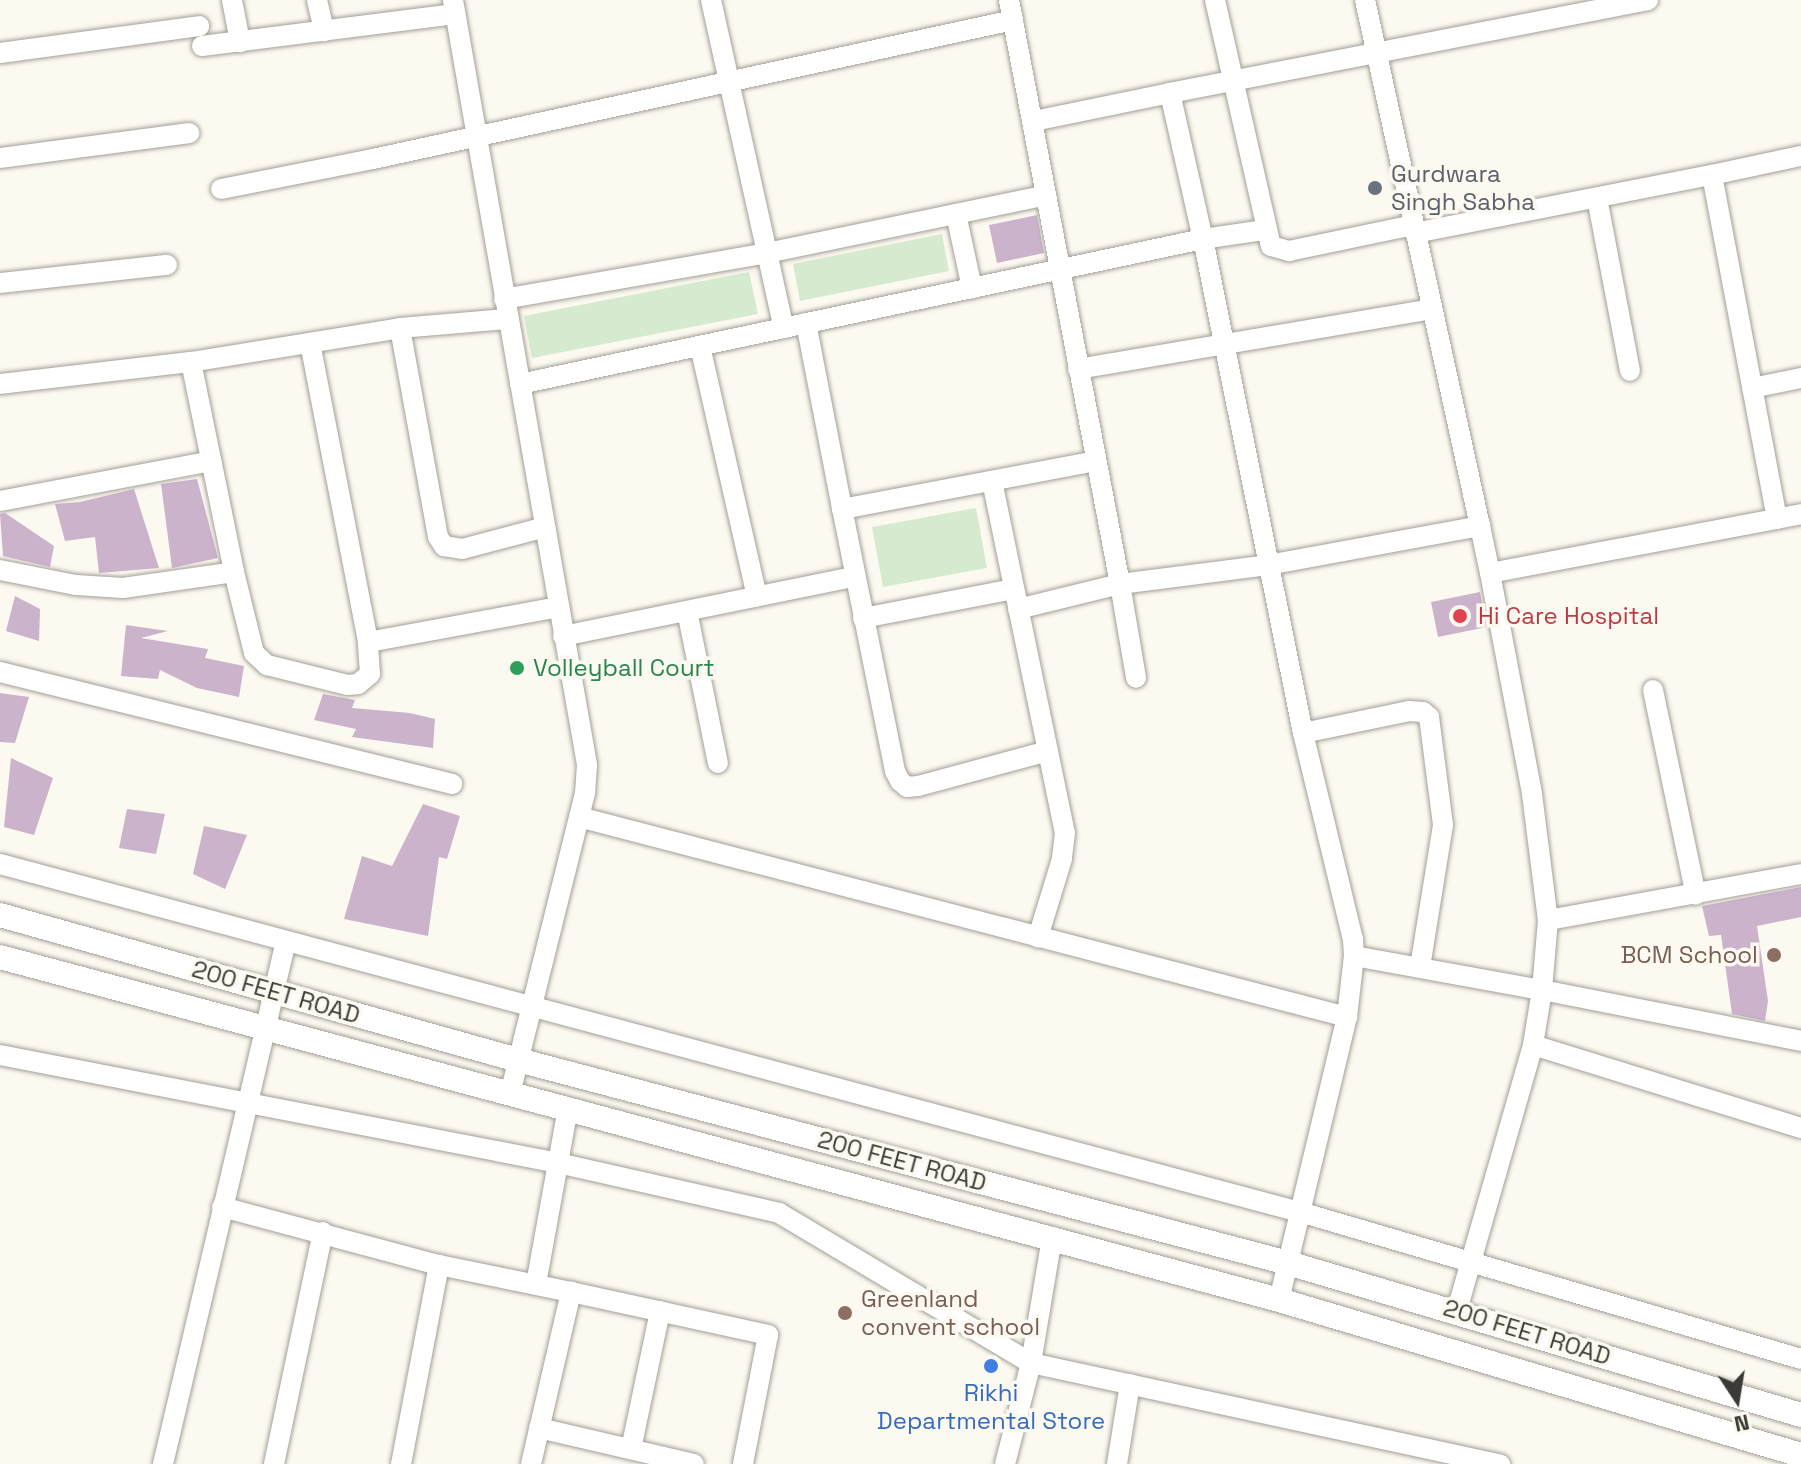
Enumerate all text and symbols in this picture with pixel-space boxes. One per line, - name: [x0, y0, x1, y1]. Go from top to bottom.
- place label: Gurdwara Singh Sabha: [1391, 160, 1535, 216]
- marker: Gurdwara Singh Sabha: [1366, 179, 1384, 197]
- place label: Hi Care Hospital: [1478, 602, 1659, 630]
- marker: Hi Care Hospital: [1449, 605, 1471, 627]
- place label: Volleyball Court: [533, 654, 715, 682]
- marker: Volleyball Court: [508, 659, 526, 677]
- place label: BCM School: [1620, 941, 1758, 969]
- marker: BCM School: [1765, 946, 1783, 964]
- street label: 200 FEET ROAD: [189, 954, 363, 1030]
- street label: 200 FEET ROAD: [814, 1125, 990, 1197]
- place label: Greenland convent school: [861, 1285, 1040, 1341]
- street label: 200 FEET ROAD: [1440, 1293, 1614, 1371]
- marker: Greenland convent school: [836, 1304, 854, 1322]
- marker: Rikhi Departmental Store: [982, 1357, 1000, 1375]
- north arrow: [1697, 1360, 1777, 1440]
- place label: Rikhi Departmental Store: [877, 1379, 1105, 1435]
- text: N: [1732, 1408, 1752, 1439]

